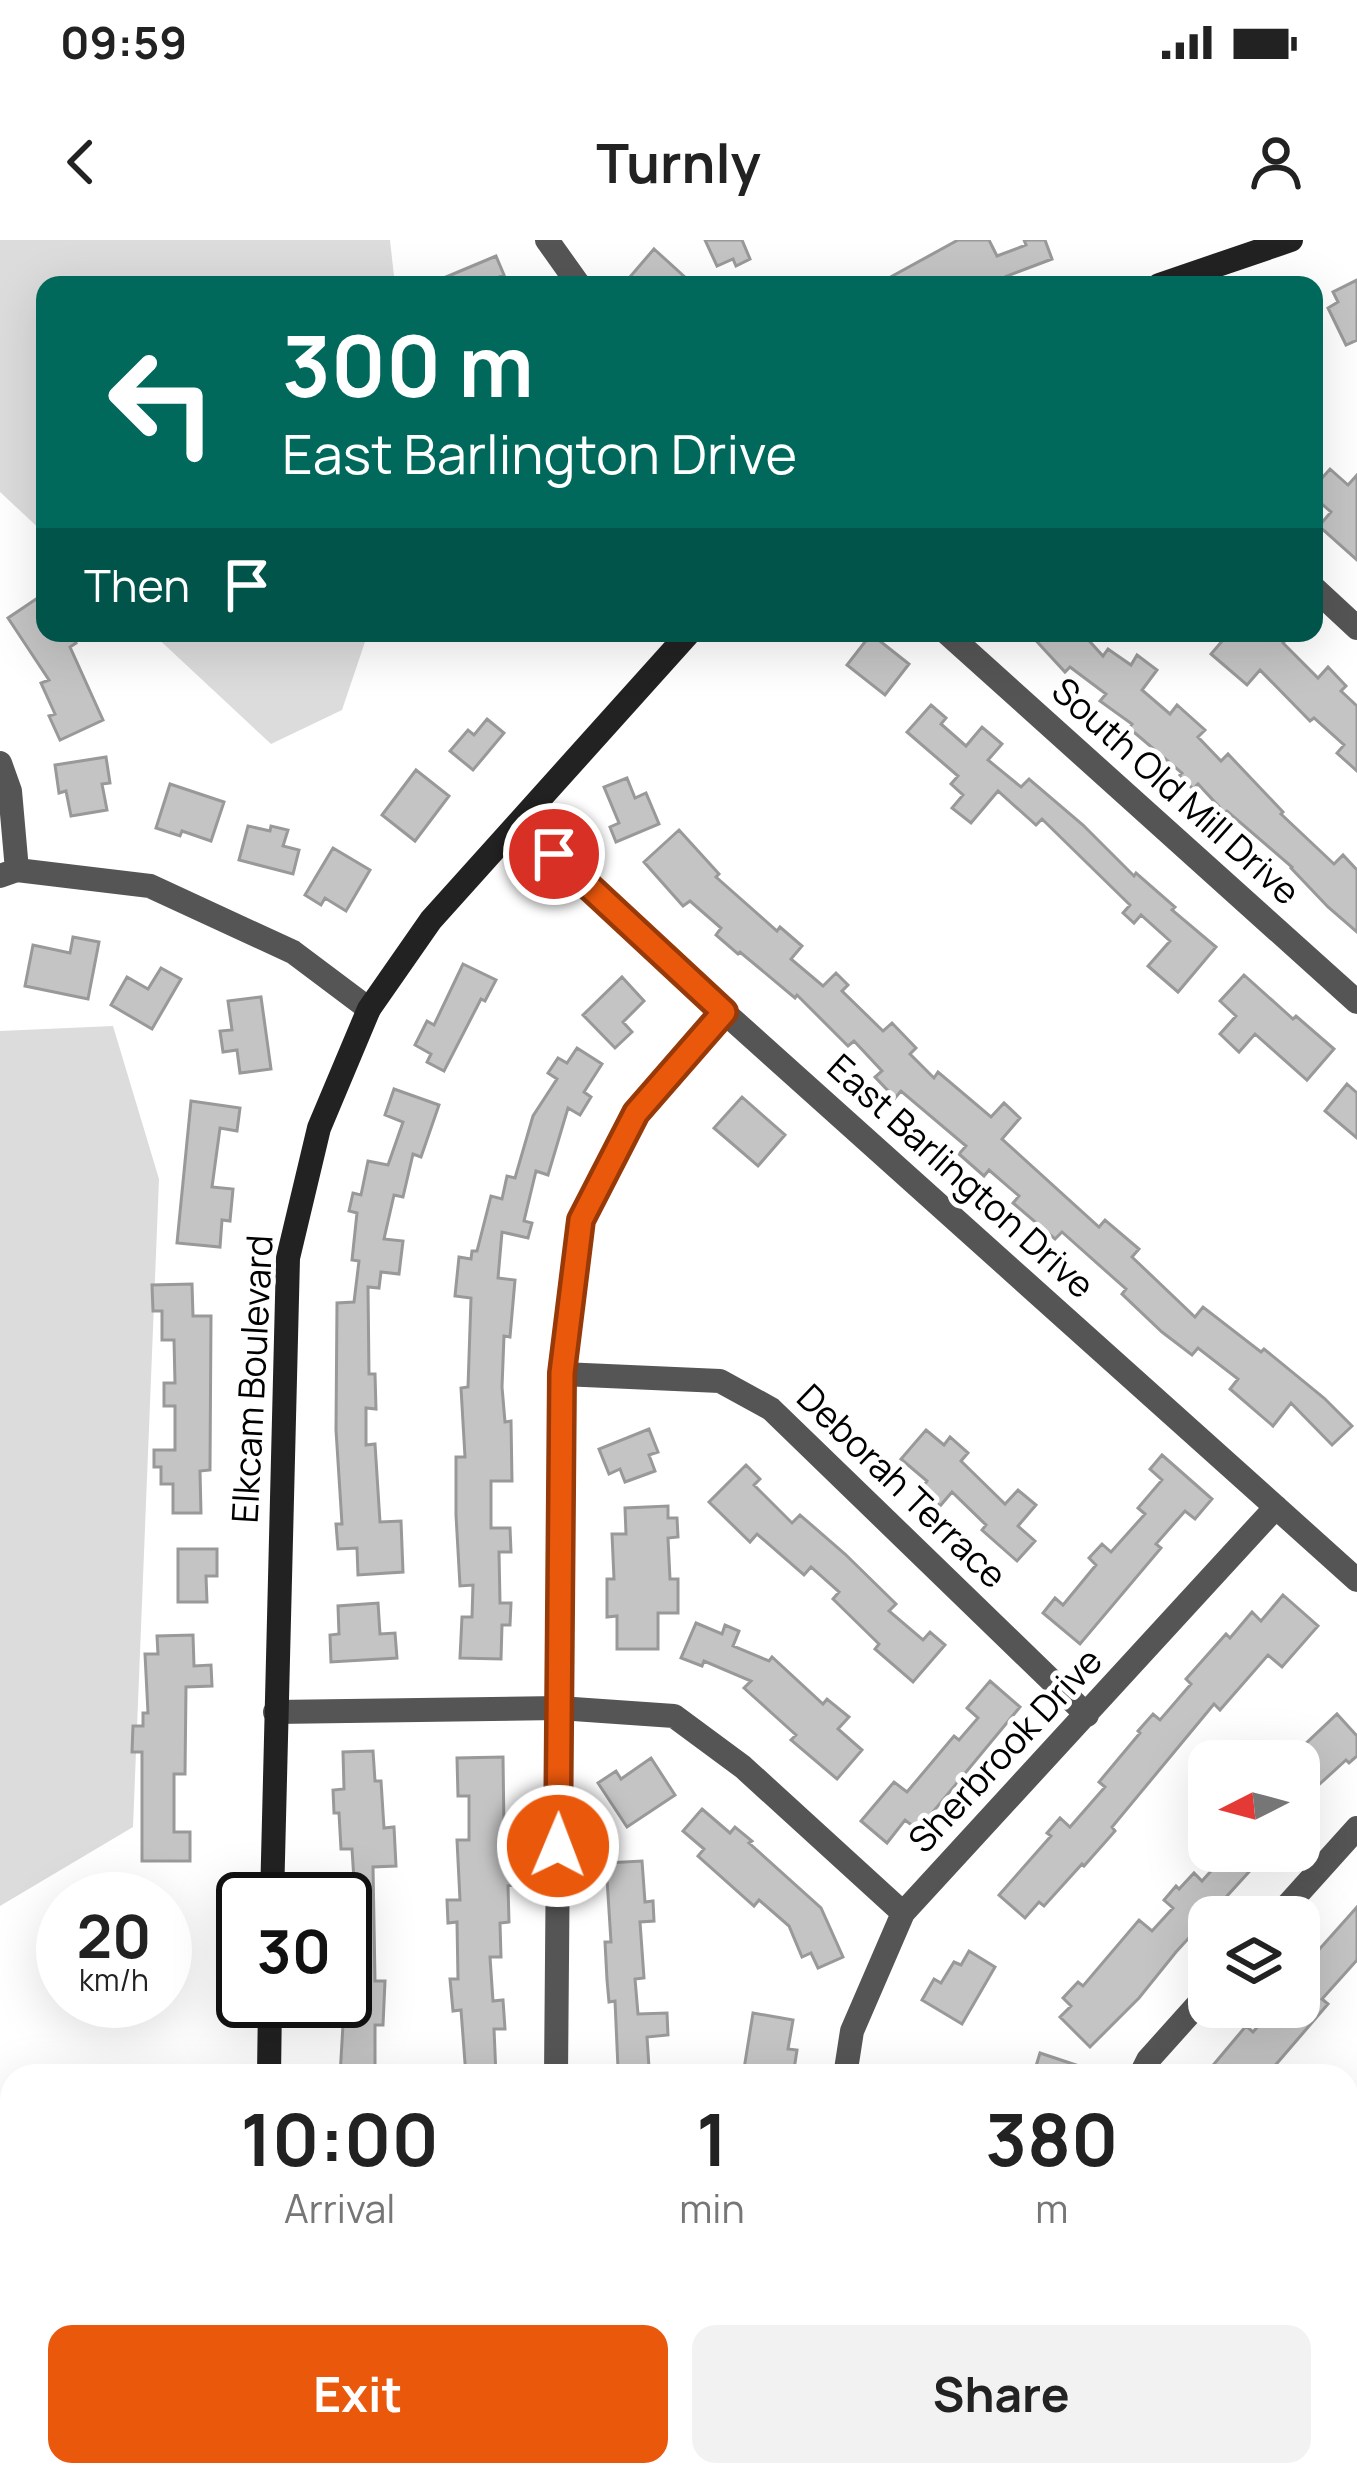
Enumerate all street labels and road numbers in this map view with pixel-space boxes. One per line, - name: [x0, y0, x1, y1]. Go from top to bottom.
- street label: South Old Mill Drive: [1042, 666, 1311, 915]
- street label: East Barlington Drive: [817, 1043, 1105, 1309]
- street label: Elkcam Boulevard: [219, 1234, 284, 1524]
- street label: Deborah Terrace: [787, 1373, 1018, 1598]
- street label: Sherbrook Drive: [897, 1637, 1112, 1863]

